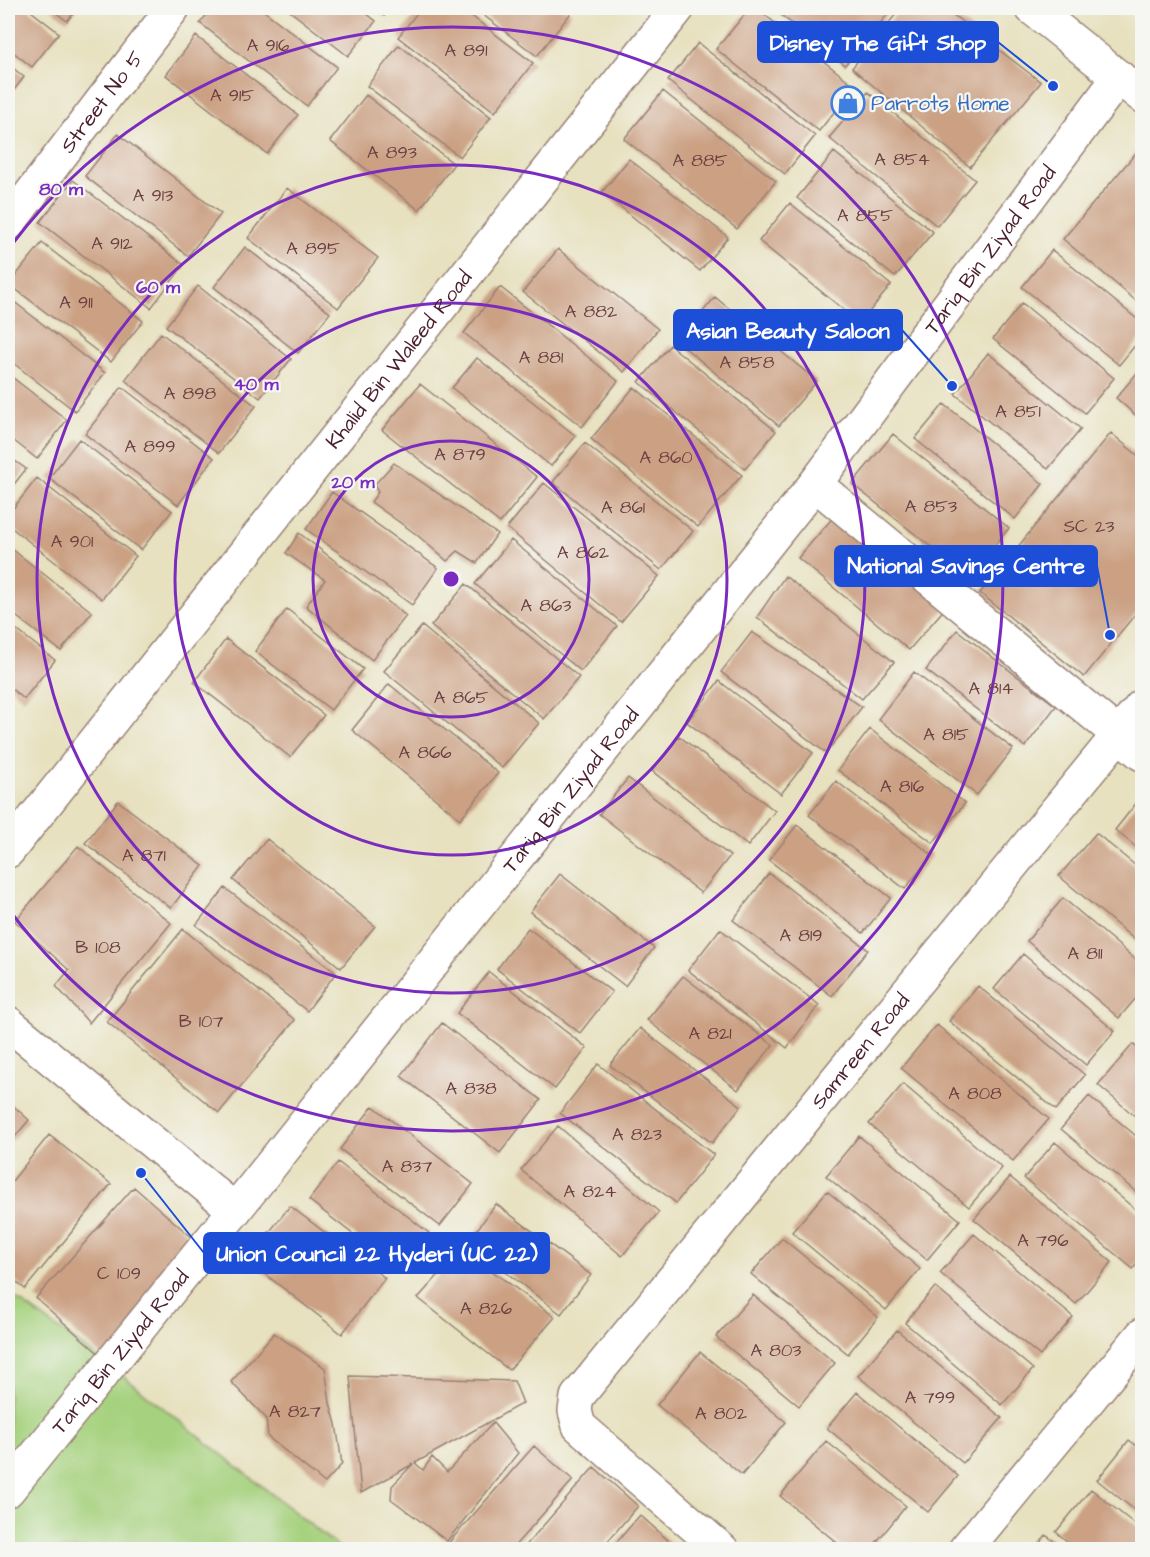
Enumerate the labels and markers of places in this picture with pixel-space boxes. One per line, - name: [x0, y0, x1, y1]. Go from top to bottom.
- callout: Disney The Gift Shop: [758, 22, 998, 62]
- shop icon: Parrots Home: [830, 85, 866, 121]
- place label: Parrots Home: [871, 89, 1010, 118]
- callout: Asian Beauty Saloon: [674, 310, 902, 350]
- callout: National Savings Centre: [835, 546, 1097, 586]
- centre of rings: [441, 569, 461, 589]
- callout: Union Council 22 Hyderi (UC 22): [204, 1233, 549, 1273]

